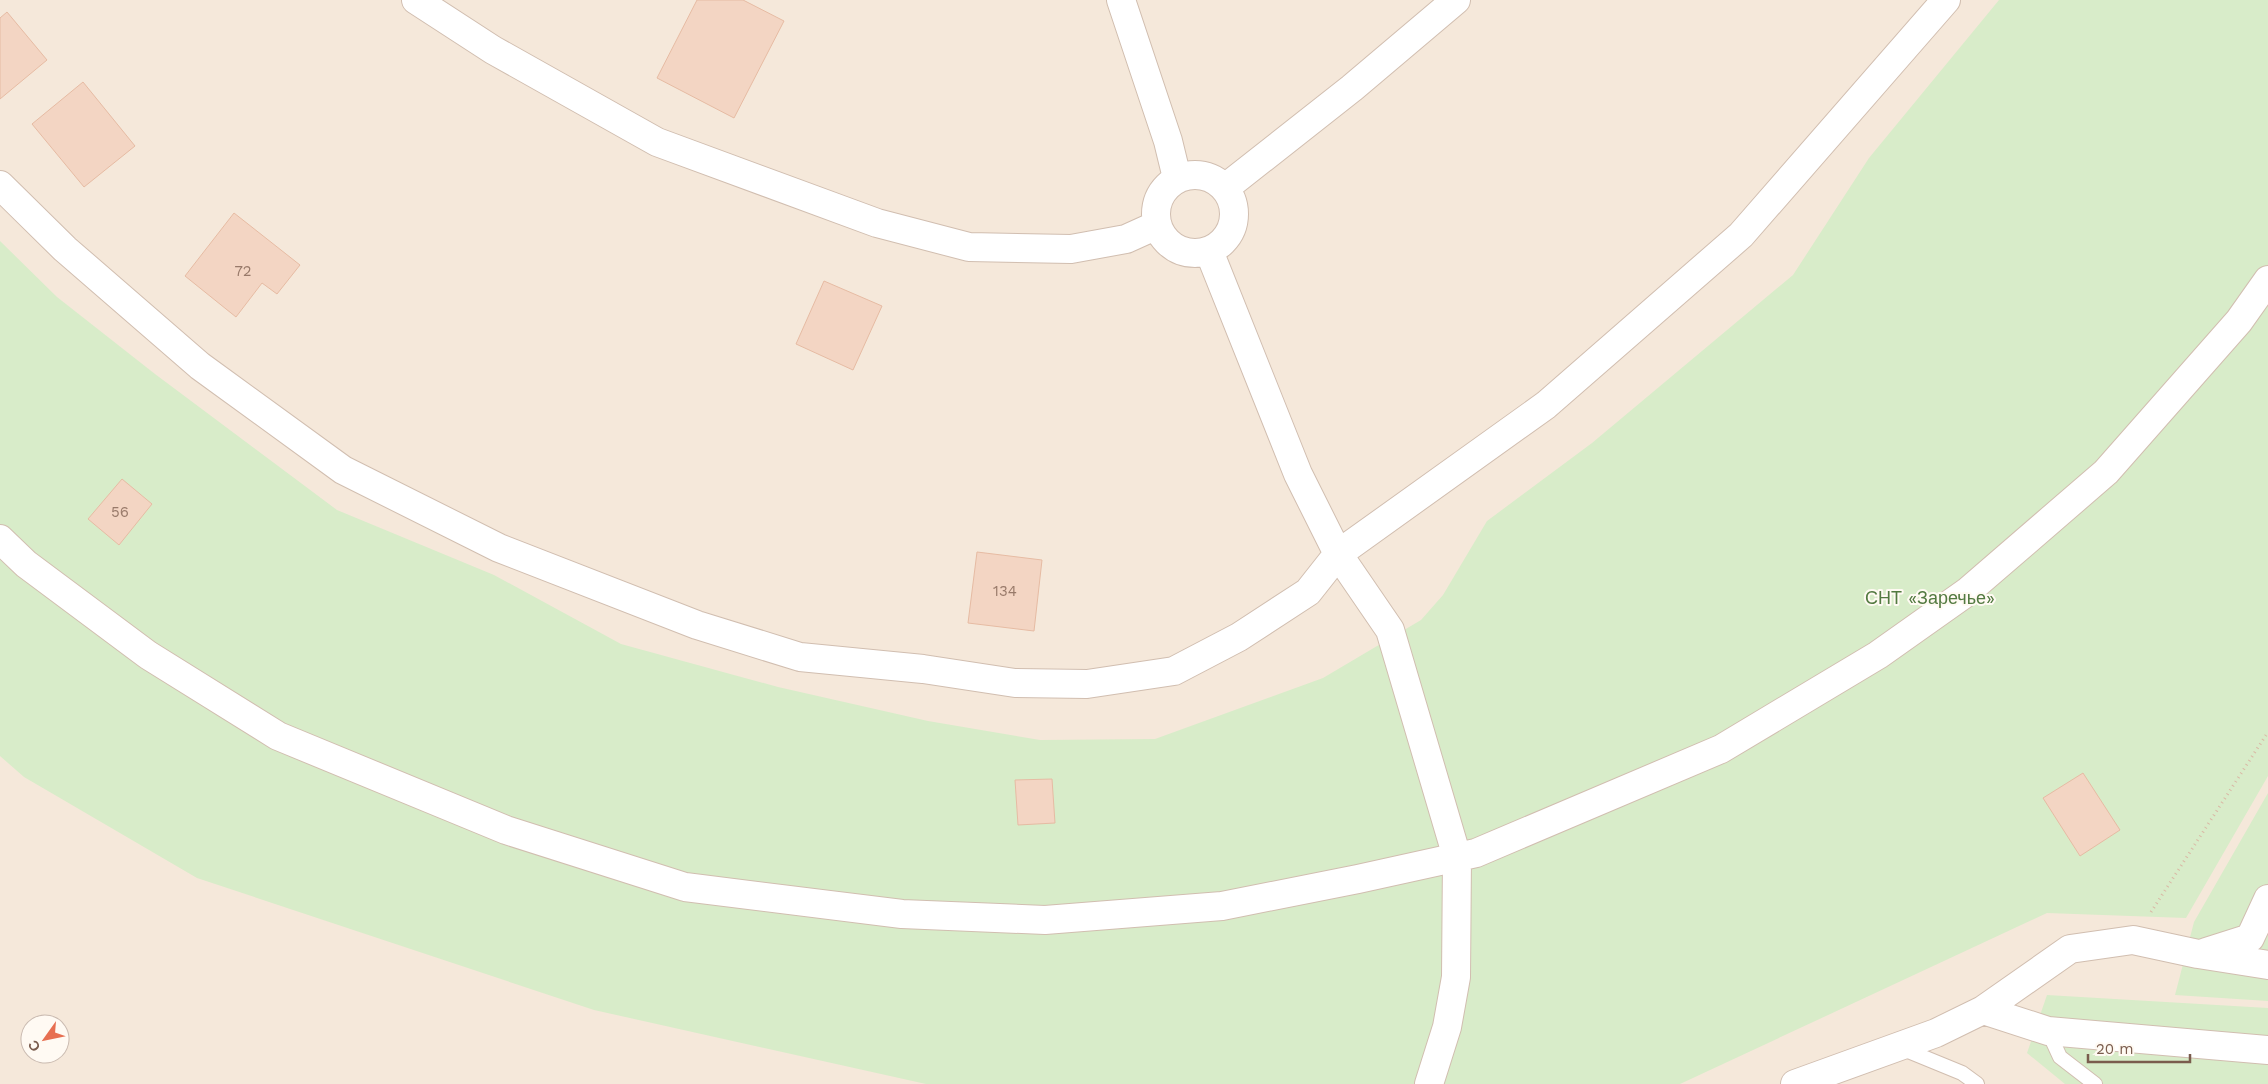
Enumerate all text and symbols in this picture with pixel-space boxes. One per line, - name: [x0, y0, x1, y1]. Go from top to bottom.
- house number: 72: [234, 262, 252, 280]
- house number: 56: [111, 503, 129, 521]
- house number: 134: [993, 582, 1017, 600]
- park label: СНТ «Заречье»: [1865, 587, 1995, 608]
- north arrow: [20, 1014, 70, 1064]
- scale bar: [2088, 1032, 2190, 1064]
- text: С: [25, 1037, 44, 1055]
- text: 20 m: [2096, 1040, 2134, 1058]

